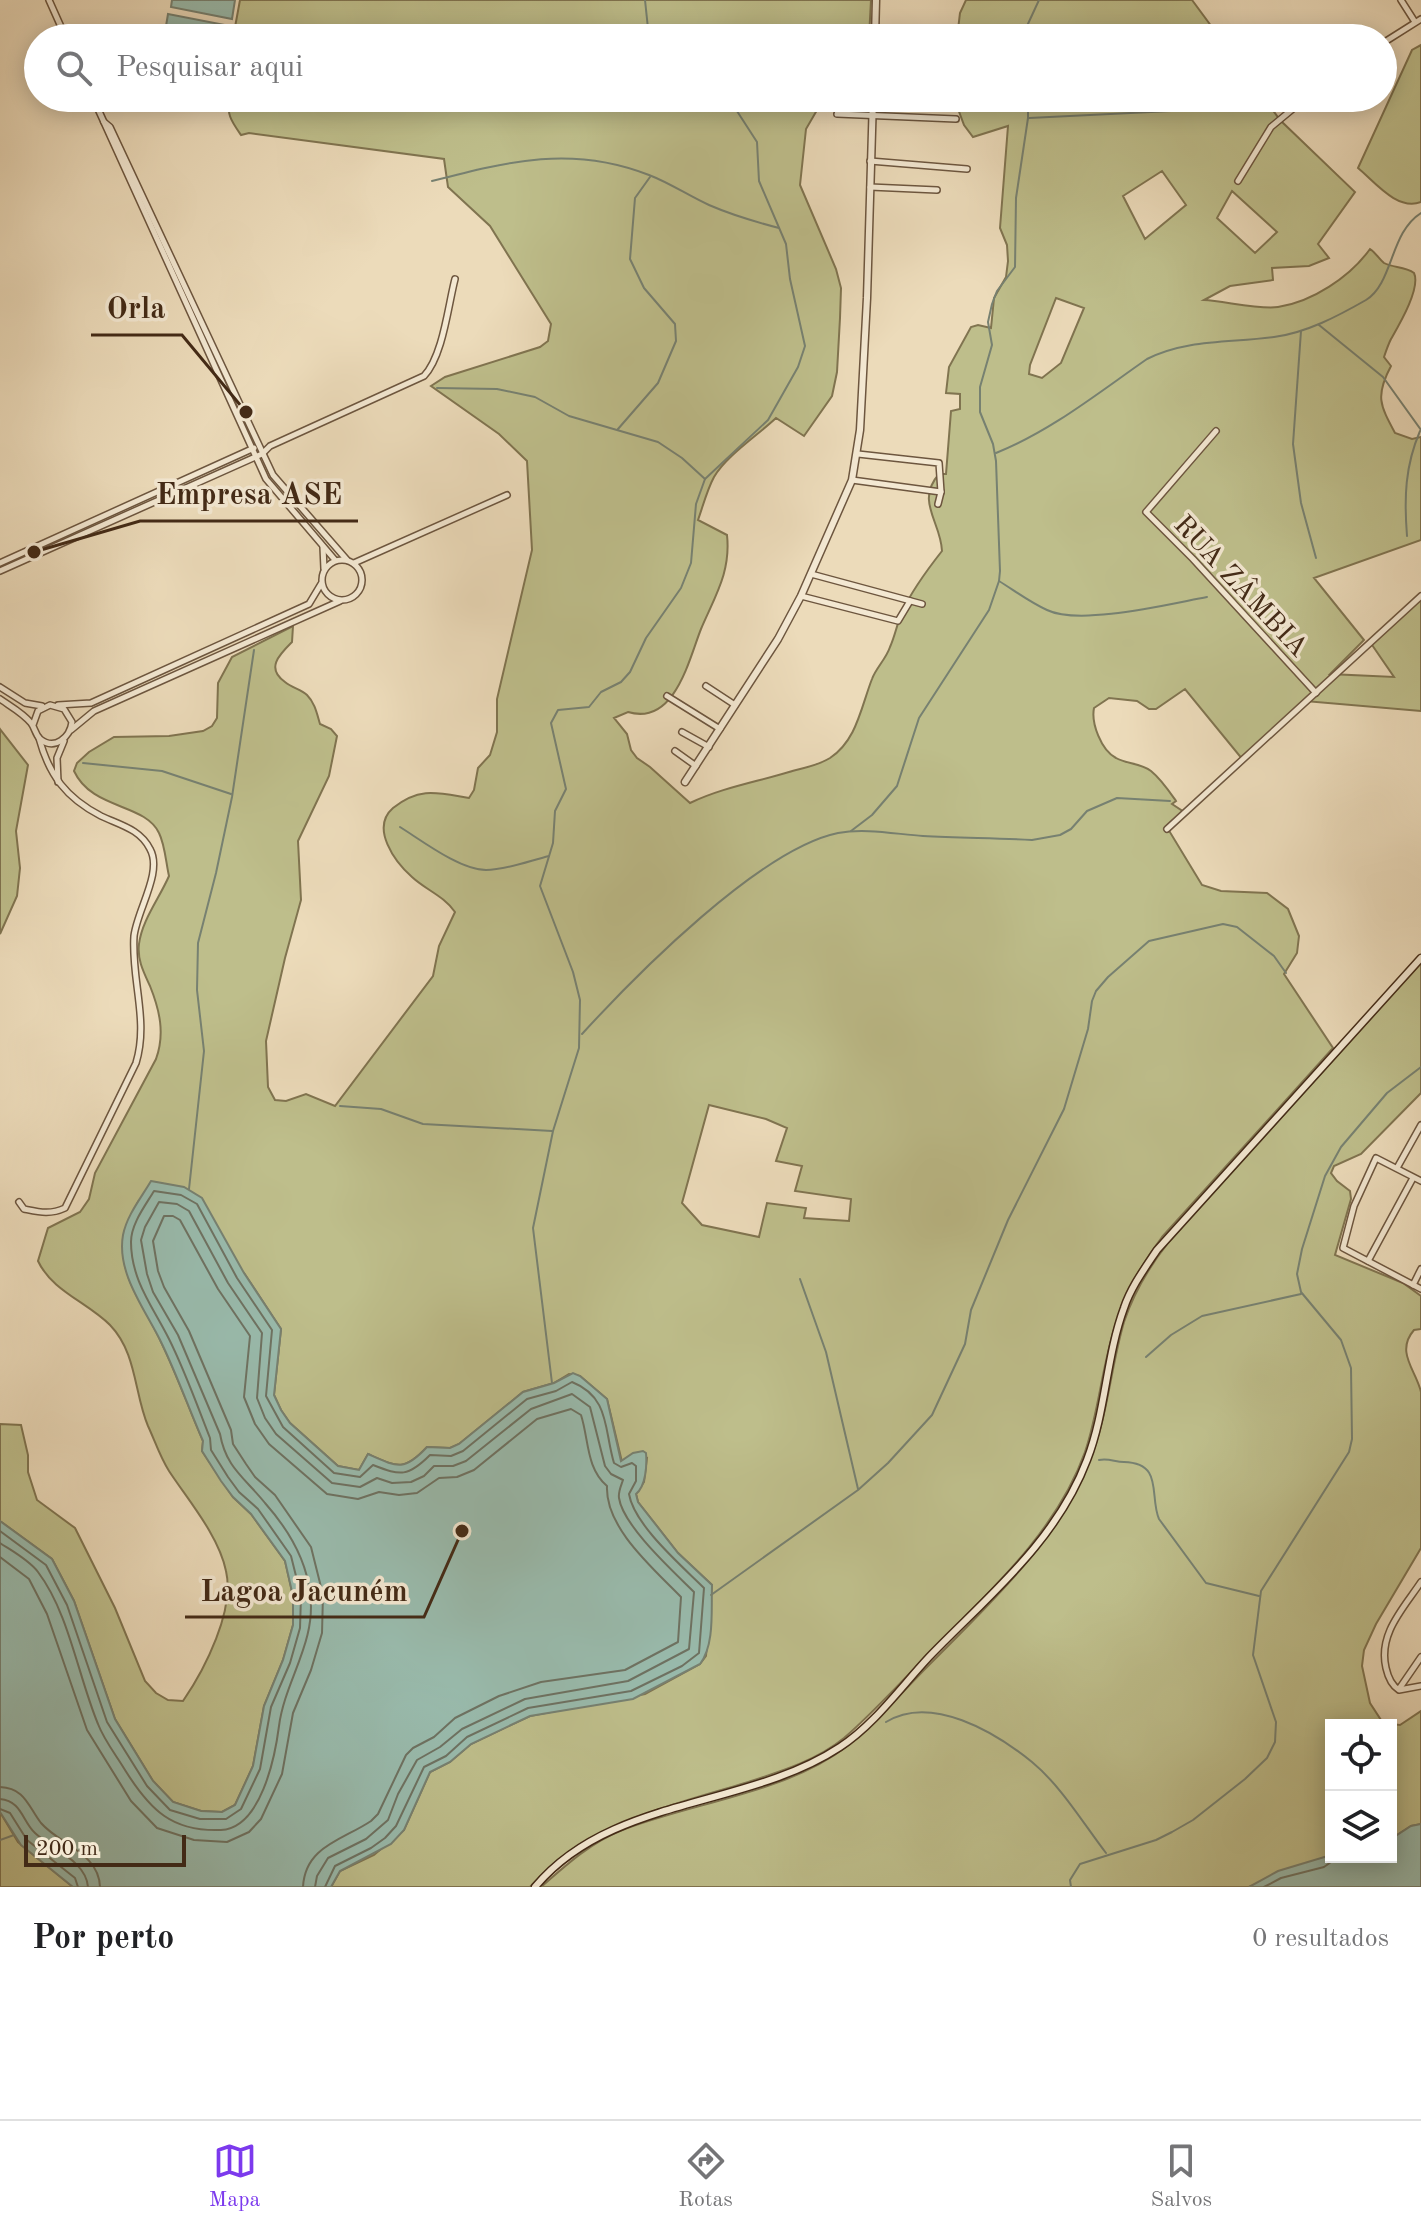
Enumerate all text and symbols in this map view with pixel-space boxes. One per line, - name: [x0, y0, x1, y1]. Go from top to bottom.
- search box: [24, 24, 1397, 112]
- icon: search: [52, 46, 96, 90]
- text: Pesquisar aqui: [116, 53, 303, 83]
- callout: Orla: [91, 281, 182, 335]
- text: Orla: [107, 295, 165, 325]
- callout: Empresa ASE: [140, 467, 358, 521]
- text: Empresa ASE: [156, 481, 342, 511]
- street label: RUA ZÂMBIA: [1167, 507, 1316, 663]
- callout: Lagoa Jacuném: [185, 1563, 424, 1617]
- text: Lagoa Jacuném: [200, 1578, 408, 1608]
- map controls: [1325, 1719, 1397, 1863]
- button: locate: [1325, 1719, 1397, 1791]
- button: layers: [1325, 1791, 1397, 1863]
- scale bar: [24, 1831, 186, 1867]
- text: 200 m: [36, 1838, 98, 1860]
- text: Por perto: [32, 1922, 174, 1956]
- text: 0 resultados: [1252, 1926, 1389, 1952]
- tab: Mapa: [209, 2139, 260, 2214]
- tab: Rotas: [678, 2139, 733, 2214]
- tab: Salvos: [1151, 2139, 1212, 2214]

